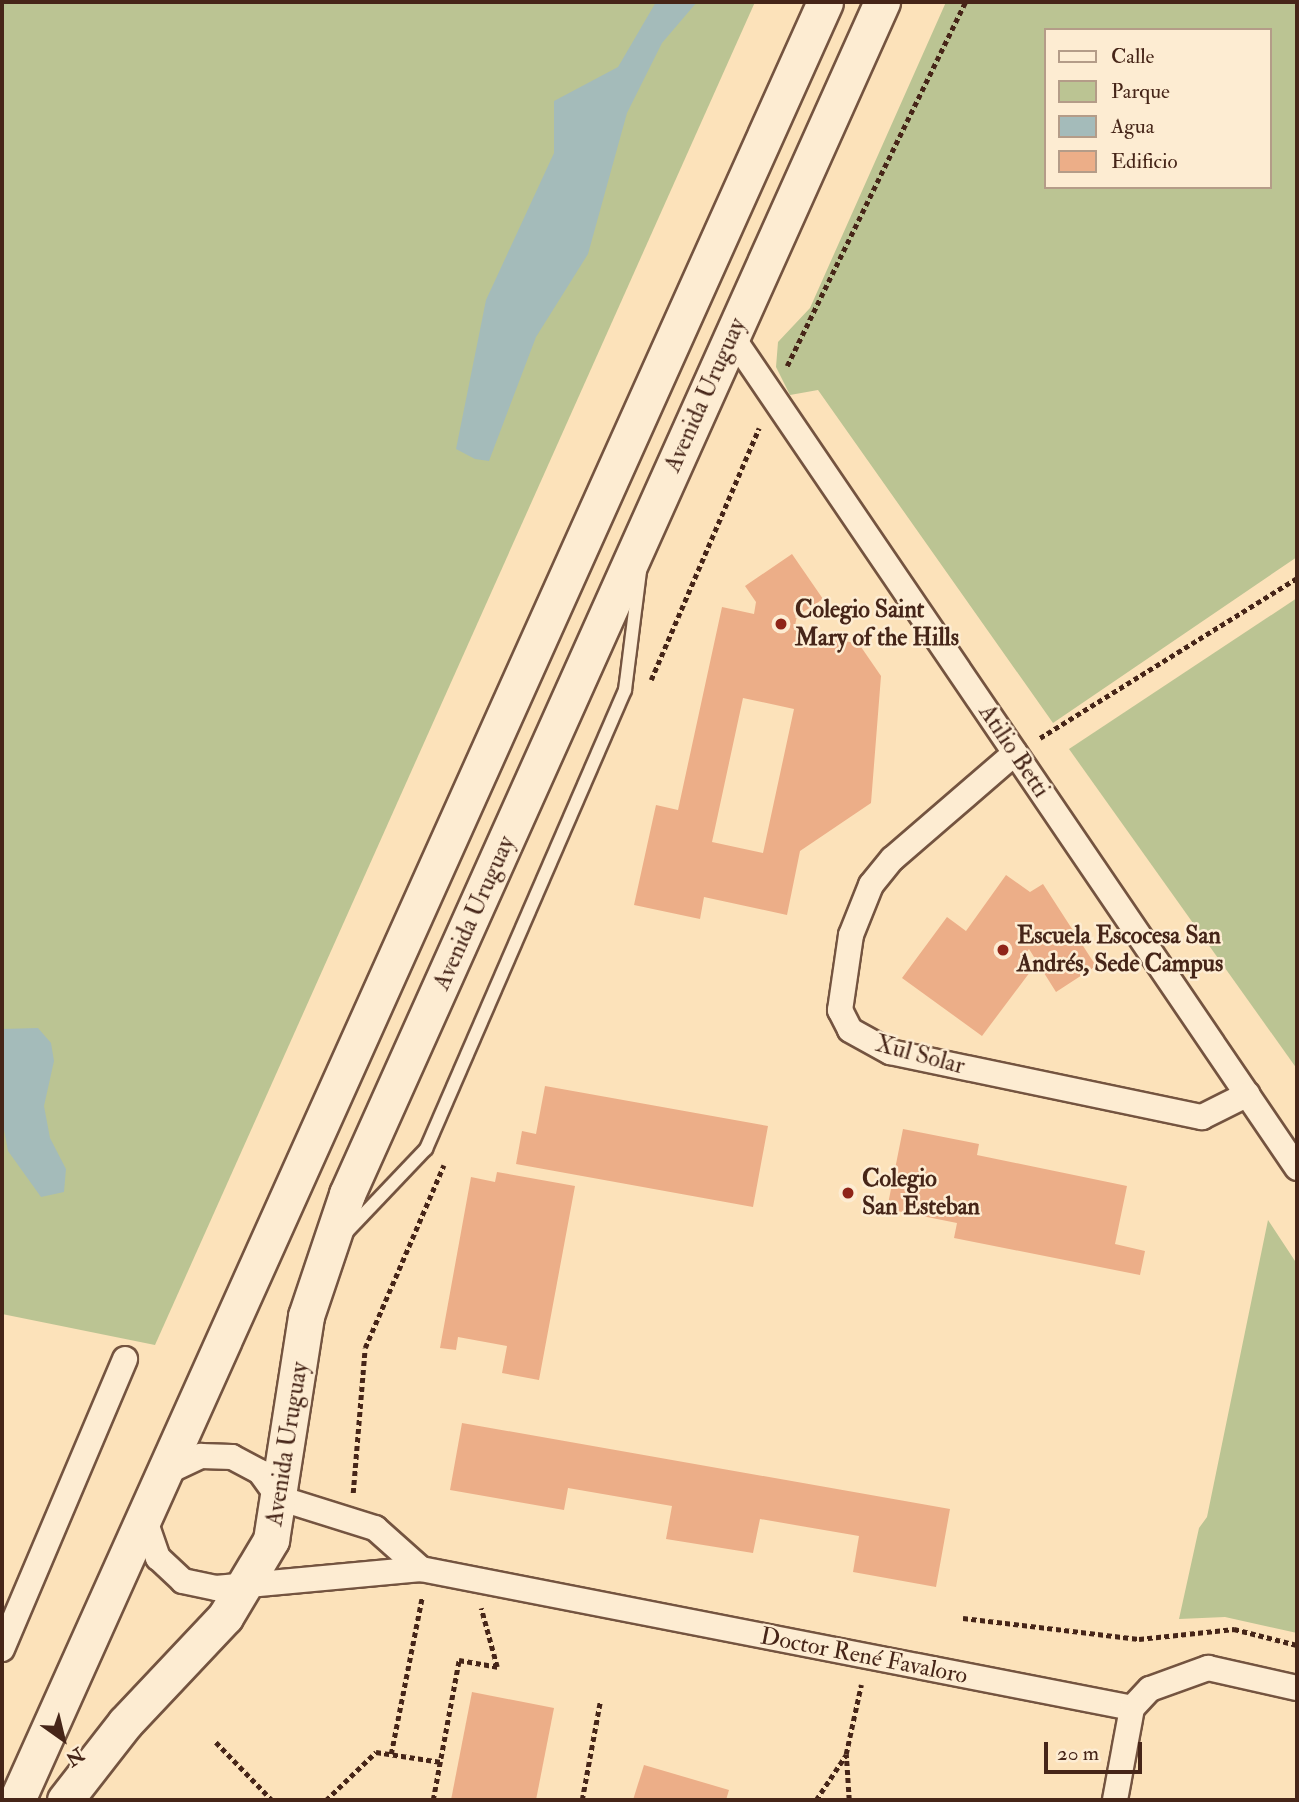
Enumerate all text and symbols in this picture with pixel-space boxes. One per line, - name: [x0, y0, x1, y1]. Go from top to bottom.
- legend: [1044, 28, 1271, 189]
- text: Calle: [1111, 43, 1154, 70]
- text: Parque: [1111, 78, 1170, 105]
- text: Agua: [1111, 113, 1154, 140]
- text: Edificio: [1111, 148, 1178, 175]
- street label: Avenida Uruguay: [658, 313, 752, 477]
- place label: Colegio Saint Mary of the Hills: [795, 596, 959, 652]
- marker: Colegio Saint Mary of the Hills: [773, 616, 789, 632]
- street label: Atilio Betti: [972, 699, 1056, 803]
- street label: Avenida Uruguay: [427, 831, 521, 995]
- place label: Escuela Escocesa San Andrés, Sede Campus: [1017, 922, 1223, 978]
- marker: Escuela Escocesa San Andrés, Sede Campus: [995, 942, 1011, 958]
- street label: Xul Solar: [872, 1029, 968, 1081]
- place label: Colegio San Esteban: [862, 1165, 980, 1221]
- marker: Colegio San Esteban: [840, 1185, 856, 1201]
- street label: Avenida Uruguay: [260, 1360, 314, 1528]
- street label: Doctor René Favaloro: [758, 1622, 970, 1690]
- north arrow: [28, 1704, 98, 1774]
- scale bar: [1047, 1728, 1145, 1772]
- text: 20 m: [1057, 1740, 1099, 1767]
- text: N: [61, 1742, 89, 1771]

